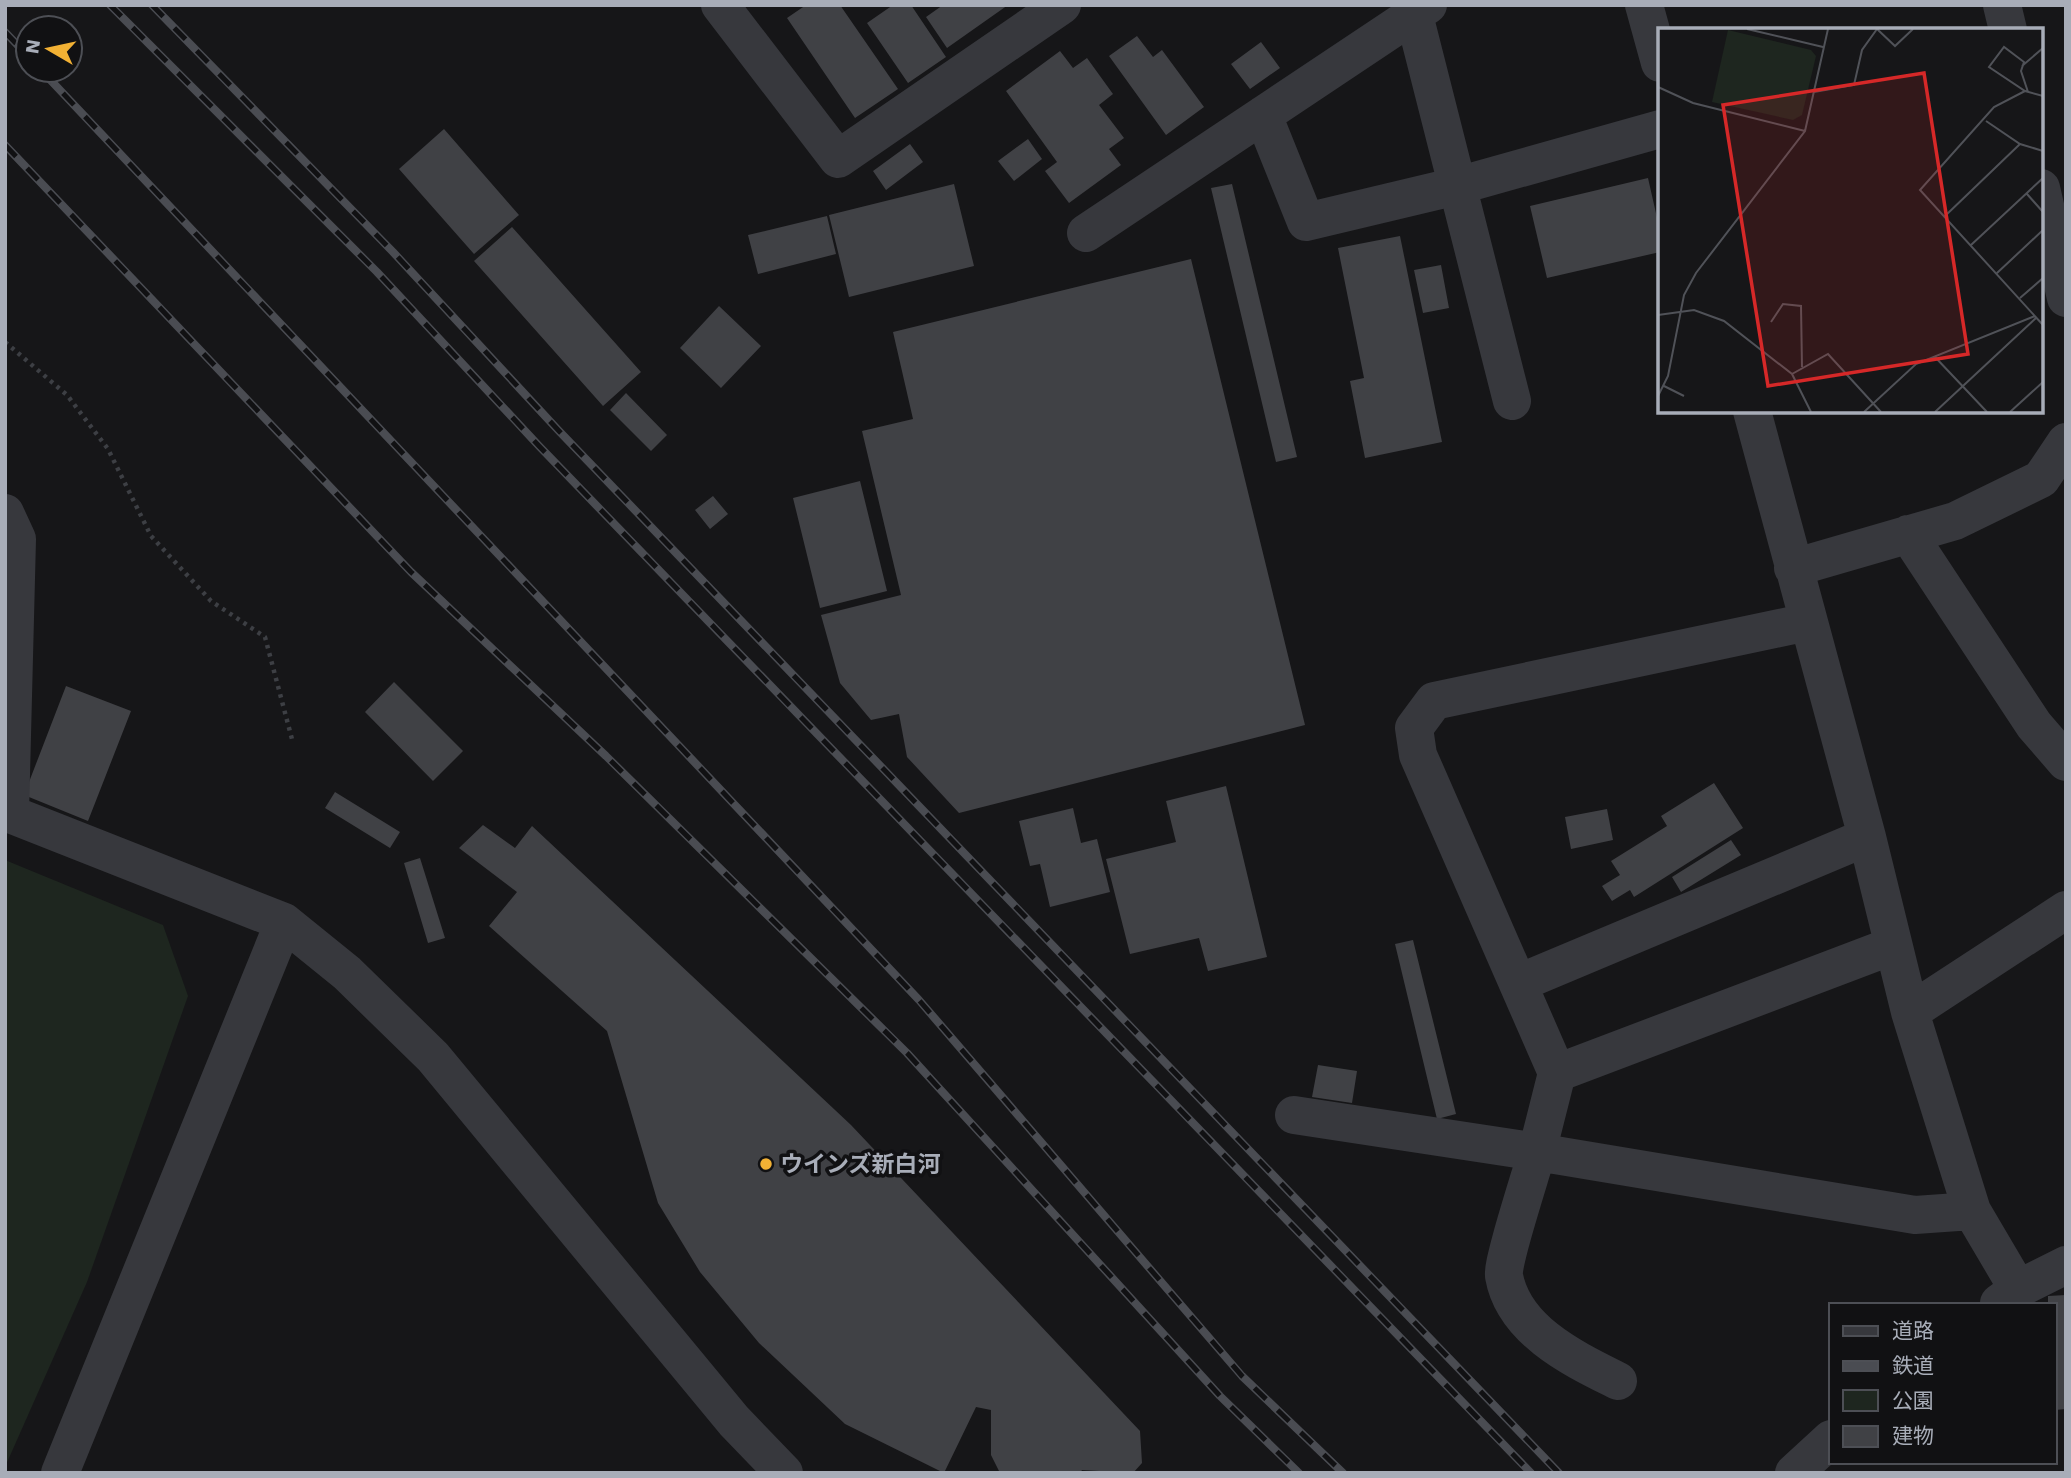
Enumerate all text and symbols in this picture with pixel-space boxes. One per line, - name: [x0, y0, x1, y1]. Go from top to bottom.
- north arrow: [14, 14, 84, 84]
- inset map: [1658, 28, 2043, 413]
- text: N: [20, 38, 45, 55]
- place label: ウインズ新白河: [780, 1151, 941, 1178]
- marker: ウインズ新白河: [758, 1156, 774, 1172]
- legend: [1829, 1303, 2057, 1464]
- text: 道路: [1892, 1318, 1934, 1343]
- text: 鉄道: [1892, 1353, 1934, 1378]
- text: 公園: [1892, 1388, 1934, 1413]
- text: 建物: [1892, 1423, 1934, 1448]

